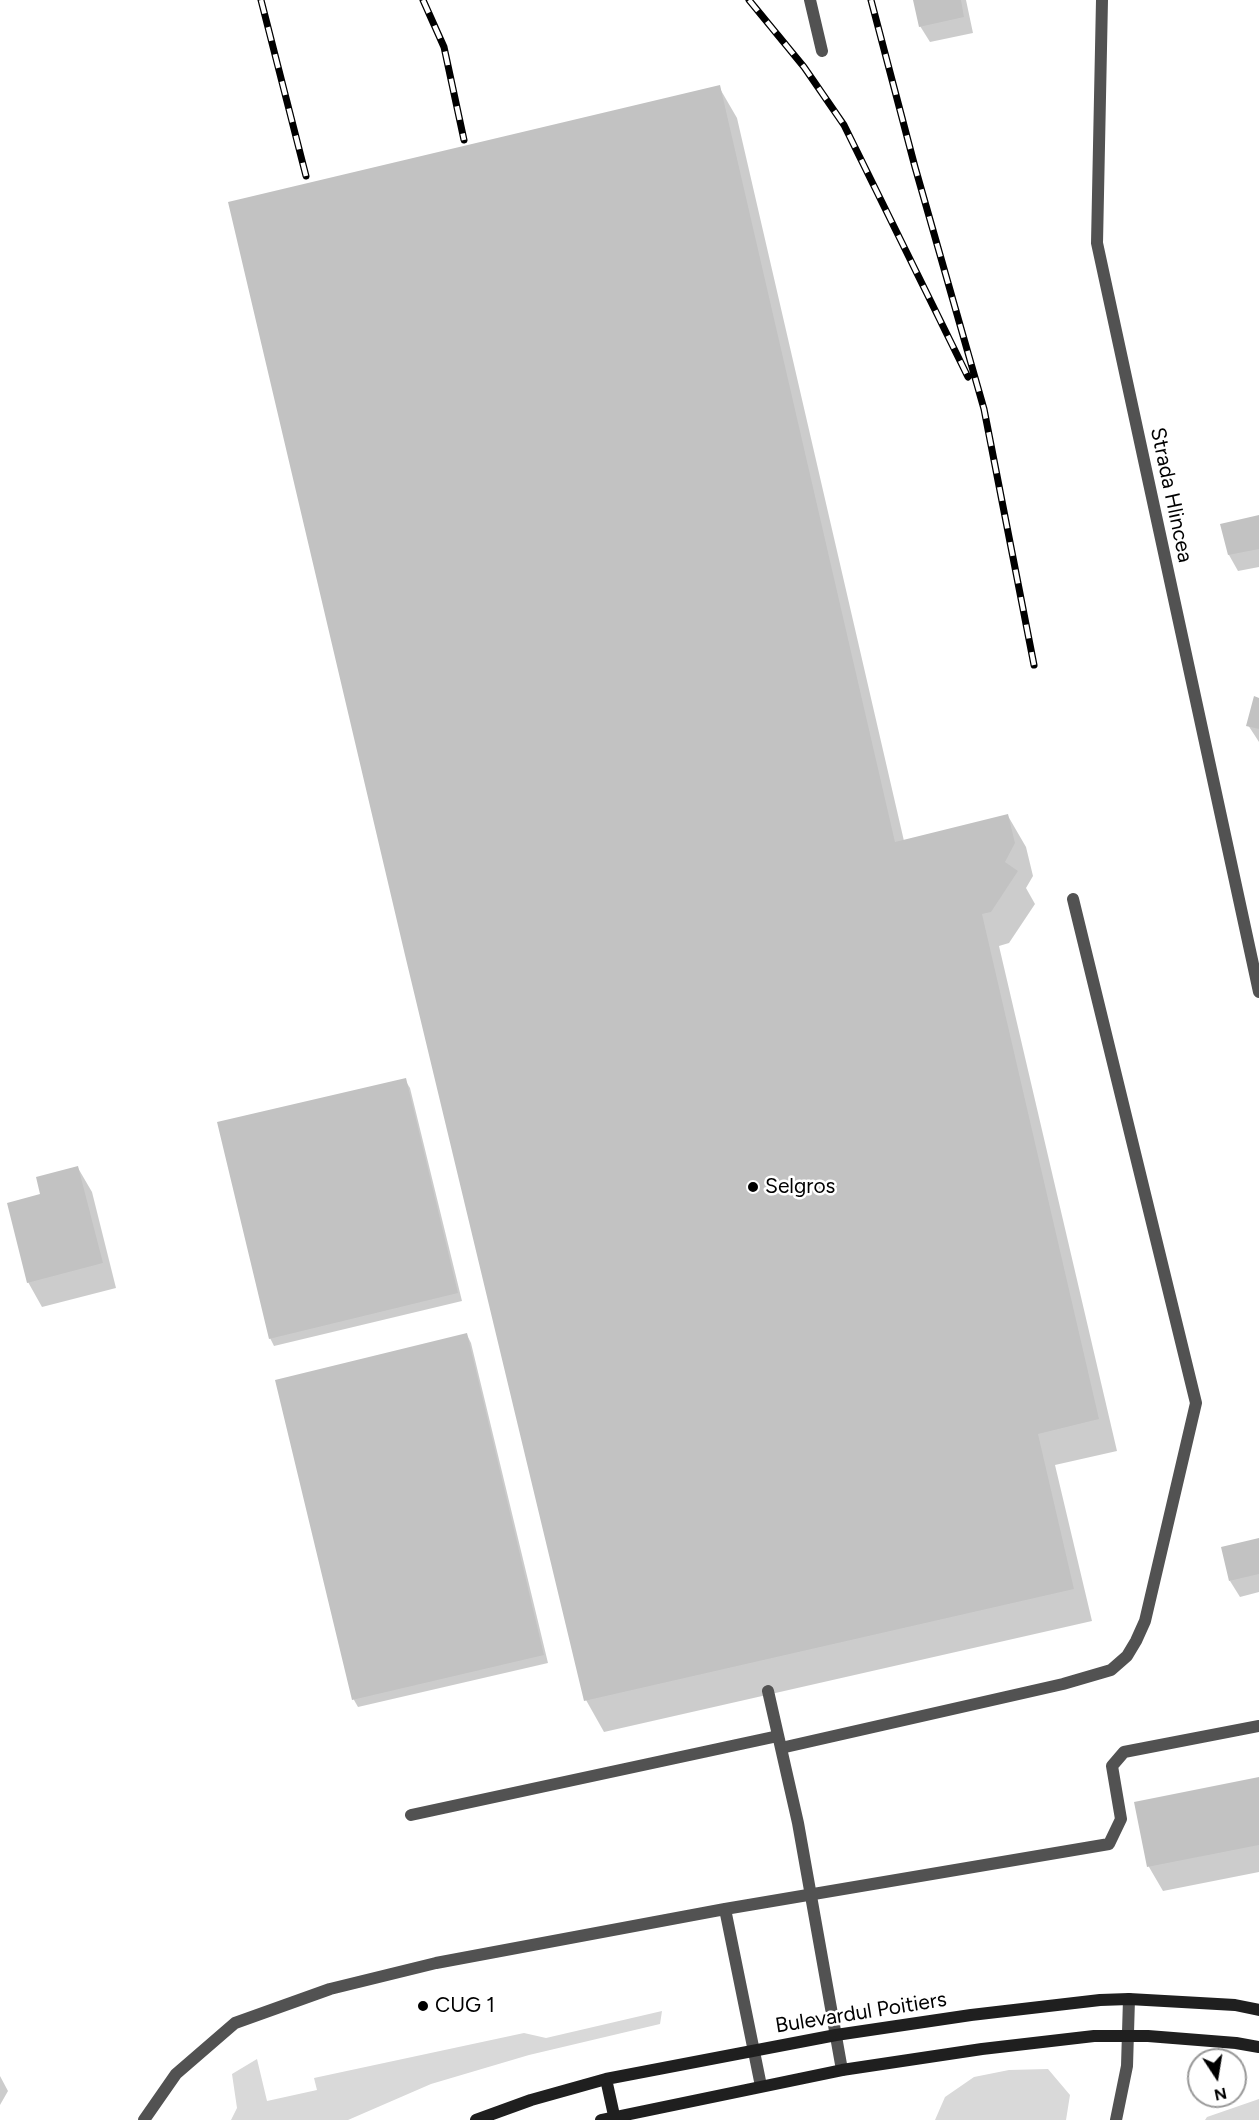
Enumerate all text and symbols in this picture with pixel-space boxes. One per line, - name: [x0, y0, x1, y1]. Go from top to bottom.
- street label: Strada Hlincea: [1144, 425, 1198, 565]
- place label: Selgros: [765, 1174, 835, 1200]
- marker: Selgros: [746, 1180, 760, 1194]
- street label: Bulevardul Poitiers: [774, 1987, 948, 2039]
- place label: CUG 1: [435, 1993, 495, 2019]
- marker: CUG 1: [416, 1999, 430, 2013]
- north arrow: [1187, 2048, 1247, 2108]
- text: N: [1212, 2084, 1228, 2105]

